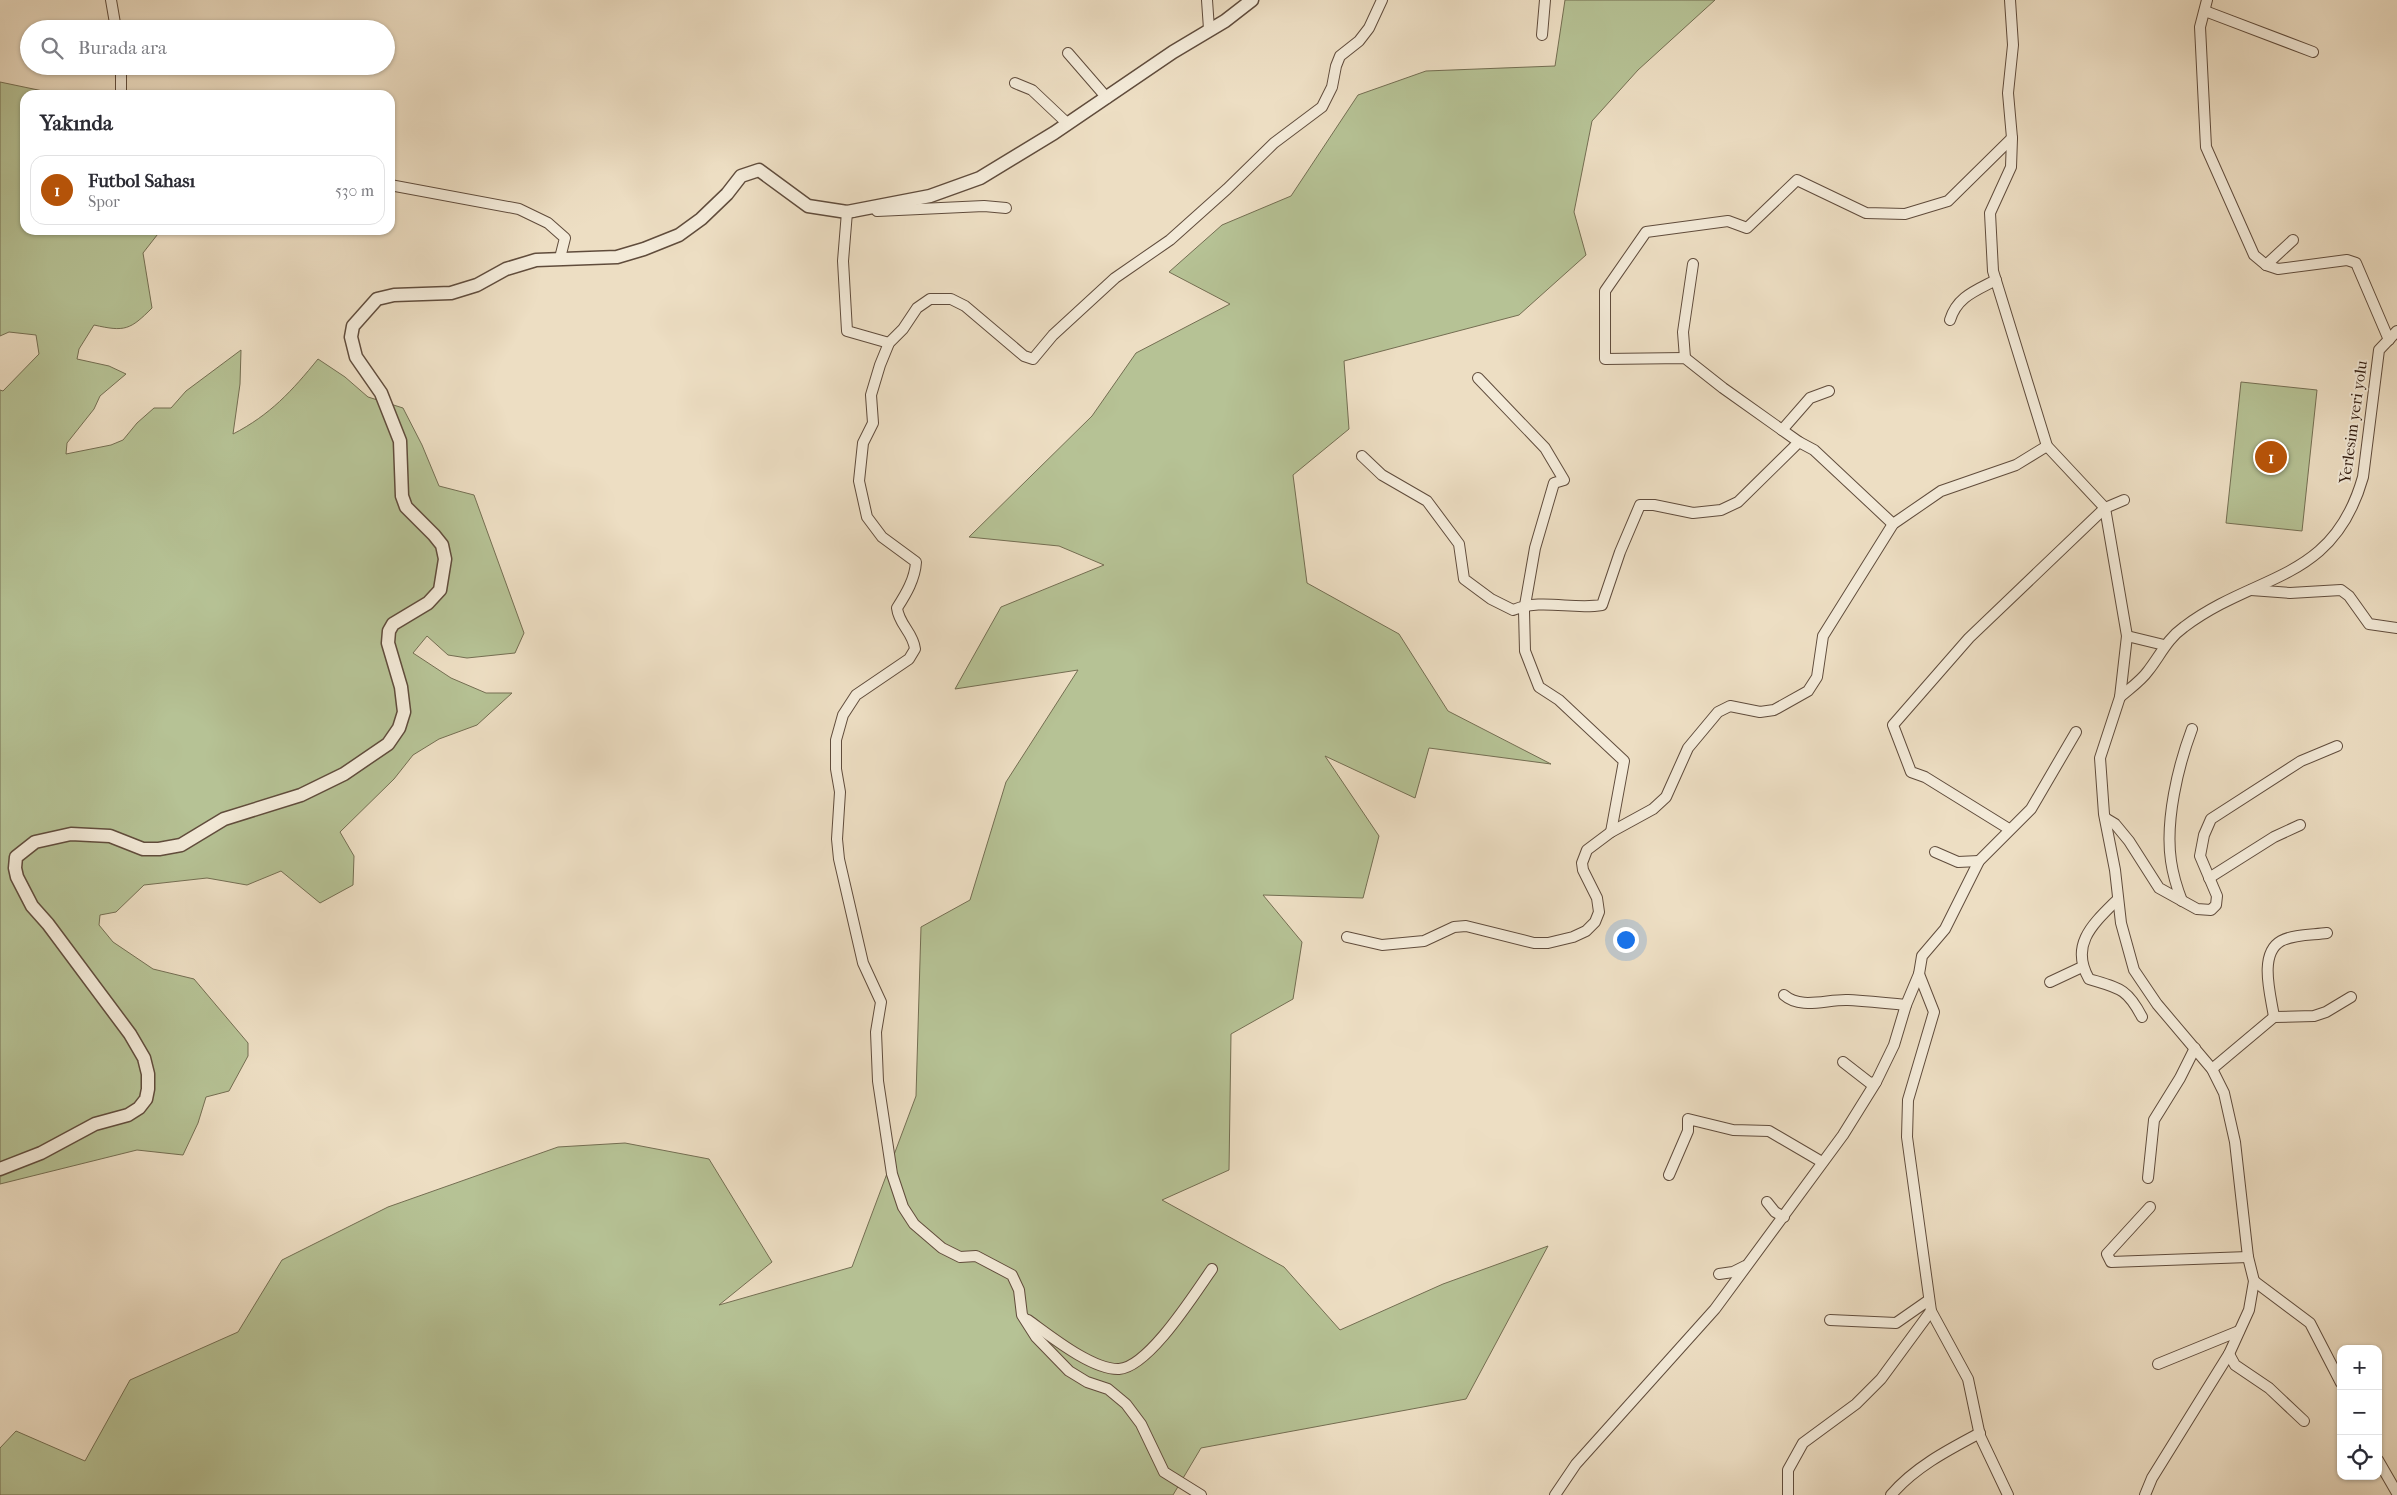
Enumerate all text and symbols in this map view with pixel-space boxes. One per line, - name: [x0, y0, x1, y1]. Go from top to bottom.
- search box: [20, 20, 395, 75]
- icon: search: [38, 34, 66, 62]
- text: Burada ara: [78, 37, 167, 59]
- text: Yakında: [40, 111, 113, 135]
- text: Futbol Sahası: [88, 170, 195, 192]
- text: 1: [54, 181, 60, 200]
- text: 530 m: [335, 181, 374, 200]
- text: Spor: [88, 192, 120, 211]
- street label: Yerlesim yeri yolu: [2335, 359, 2371, 486]
- pin: 1: [2255, 438, 2287, 476]
- your location: [1613, 927, 1639, 953]
- map controls: [2337, 1345, 2382, 1480]
- button: +: [2337, 1345, 2382, 1390]
- button: −: [2337, 1390, 2382, 1435]
- button: locate: [2337, 1435, 2382, 1480]

